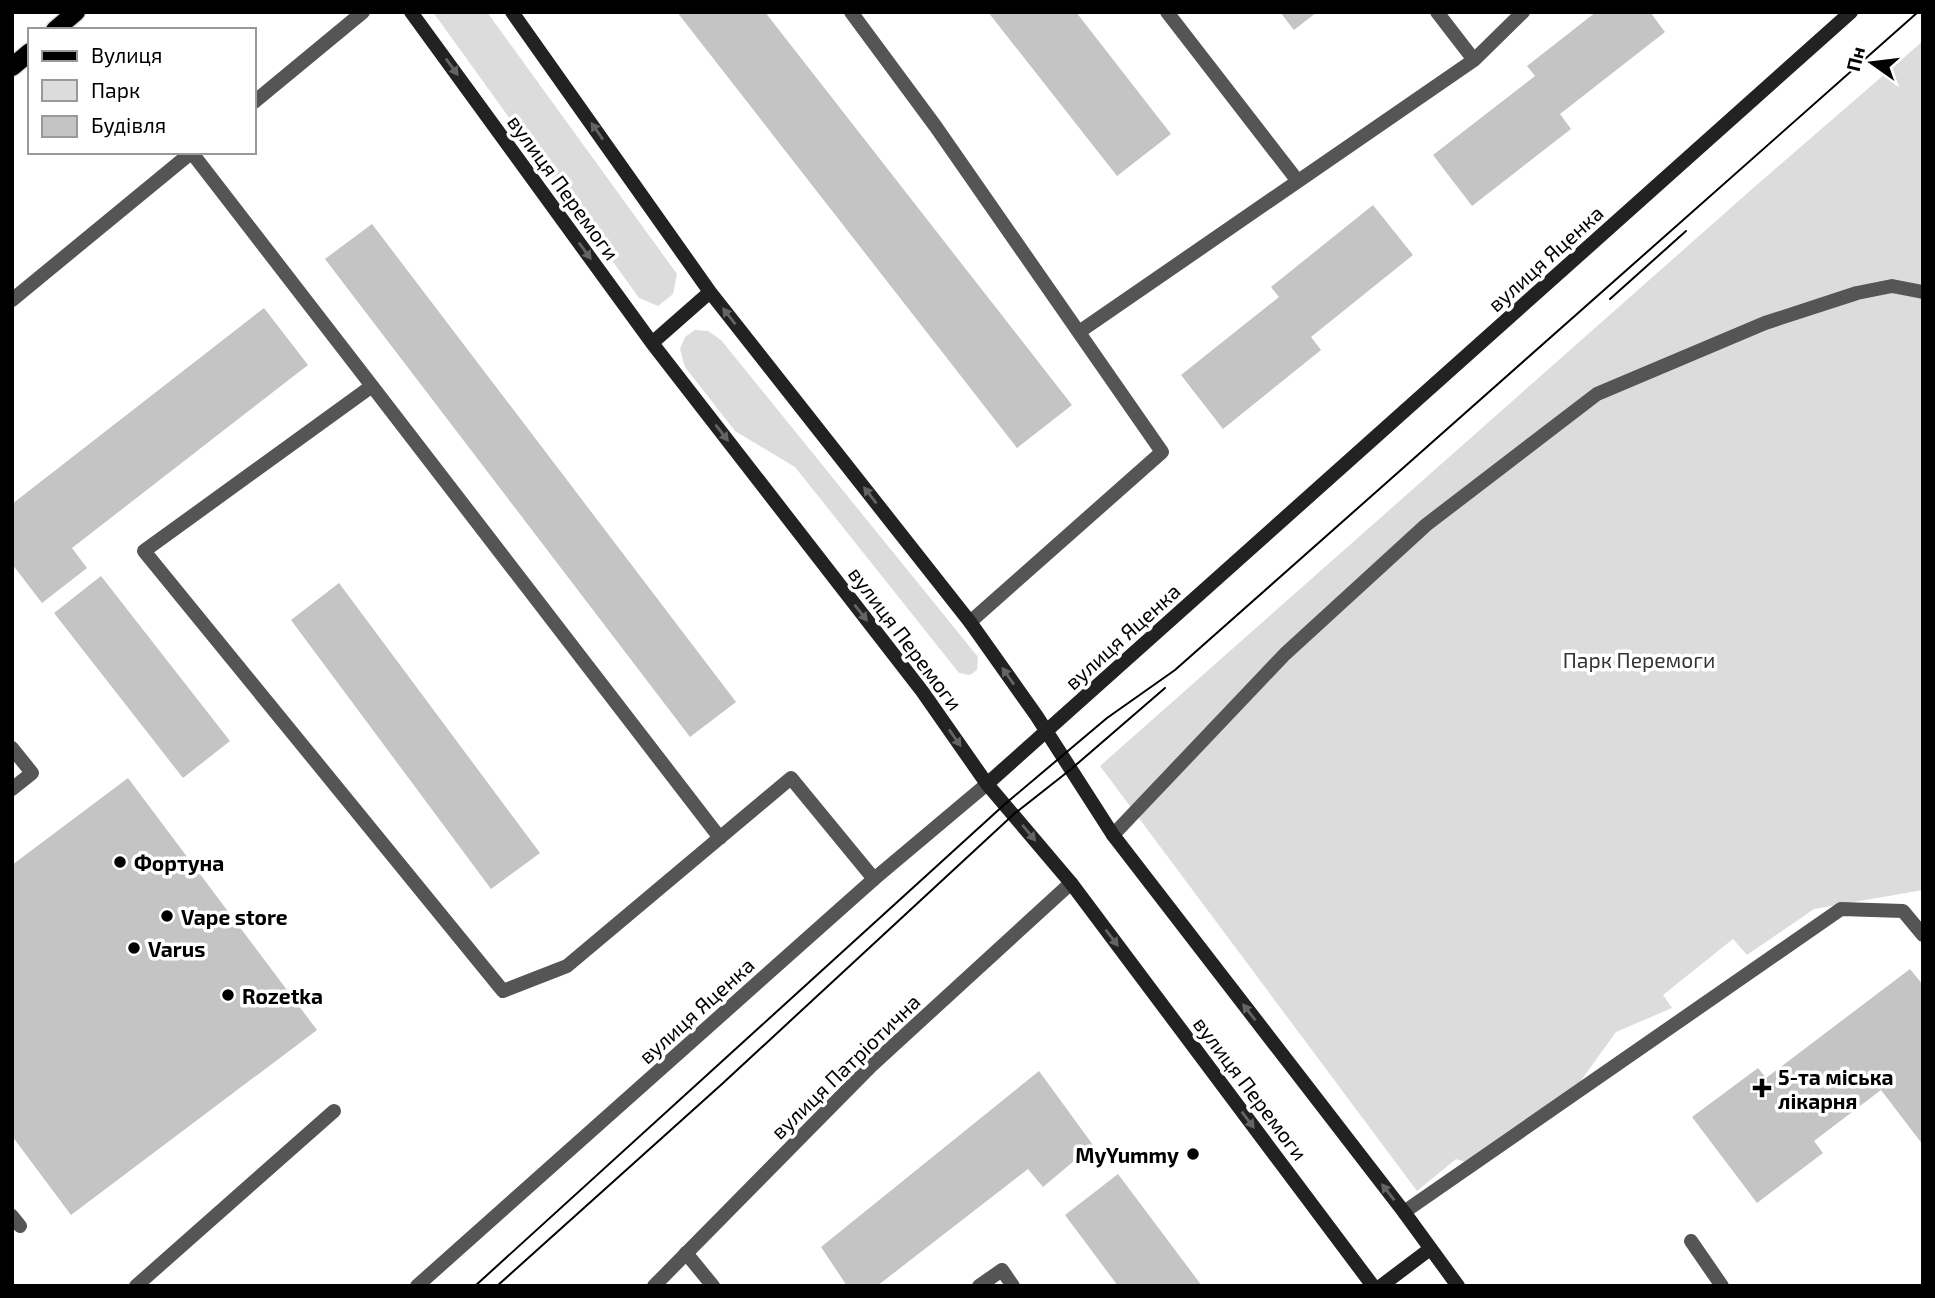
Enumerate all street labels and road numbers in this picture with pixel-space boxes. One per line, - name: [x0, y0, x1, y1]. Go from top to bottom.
- street label: вулиця Перемоги: [502, 110, 625, 265]
- street label: вулиця Яценка: [1482, 200, 1608, 317]
- street label: вулиця Перемоги: [843, 561, 968, 715]
- street label: вулиця Яценка: [1059, 578, 1185, 695]
- street label: вулиця Яценка: [633, 952, 759, 1069]
- street label: вулиця Патріотична: [765, 988, 925, 1144]
- street label: вулиця Перемоги: [1188, 1011, 1313, 1165]

